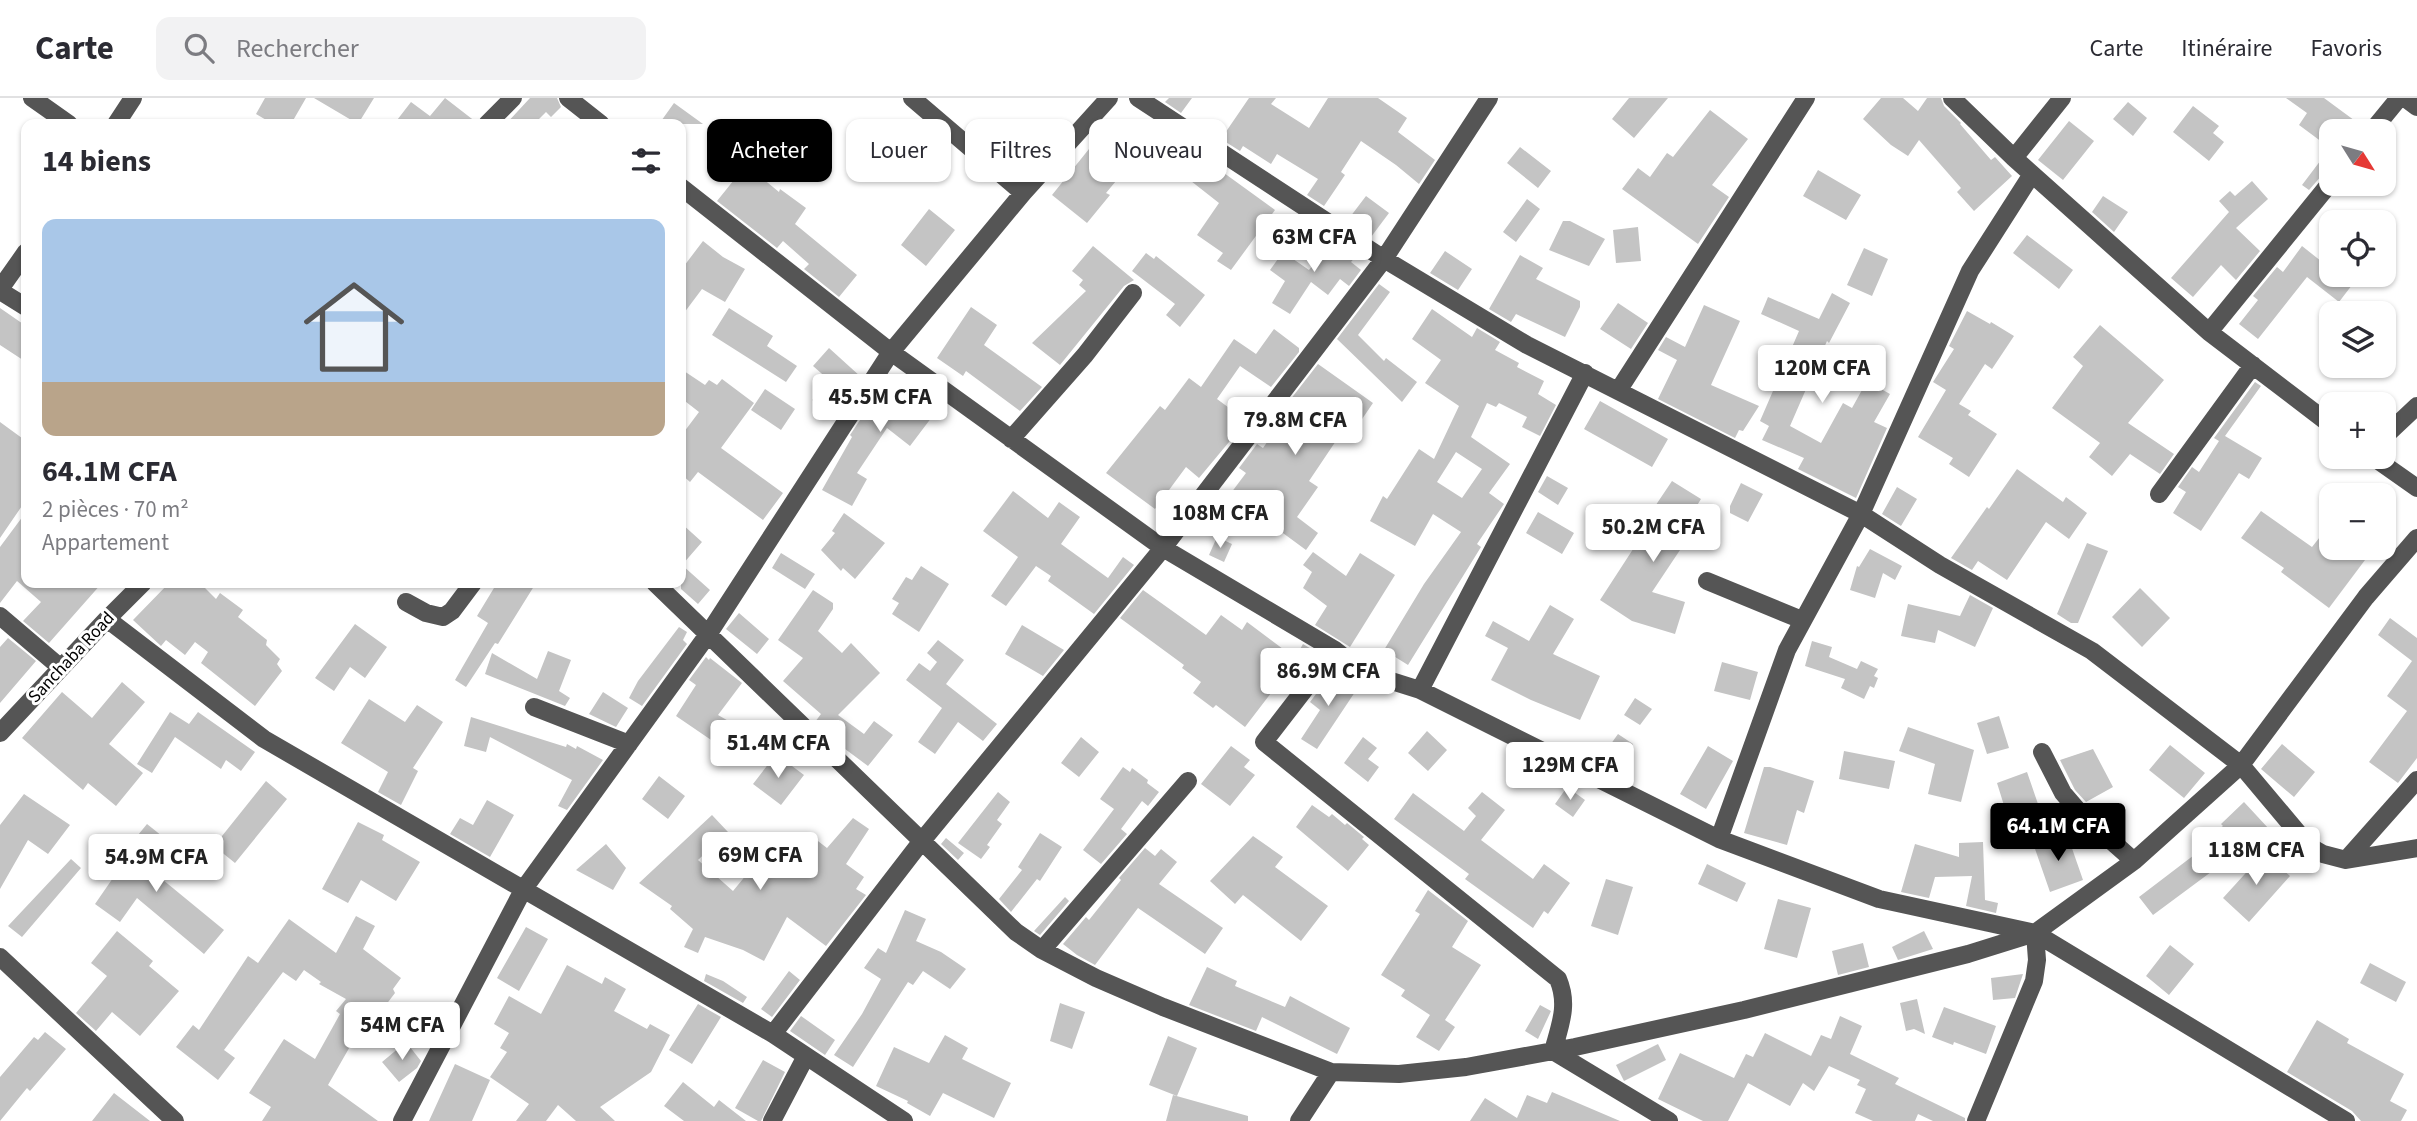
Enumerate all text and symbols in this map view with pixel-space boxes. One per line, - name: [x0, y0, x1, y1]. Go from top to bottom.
- search box: [156, 17, 646, 80]
- text: Carte: [35, 25, 114, 72]
- icon: search: [180, 29, 218, 67]
- text: Rechercher: [236, 30, 359, 67]
- text: Carte: [2089, 31, 2143, 66]
- text: Itinéraire: [2181, 31, 2272, 66]
- text: Favoris: [2310, 31, 2382, 66]
- chip: Acheter: [707, 119, 832, 182]
- chip: Louer: [846, 119, 951, 182]
- chip: Filtres: [965, 119, 1075, 182]
- chip: Nouveau: [1089, 119, 1227, 182]
- north arrow: [2319, 119, 2396, 196]
- map controls: [2319, 119, 2396, 560]
- text: 14 biens: [42, 140, 151, 183]
- icon: filters: [627, 142, 665, 180]
- button: locate: [2319, 210, 2396, 287]
- pin: 63M CFA: [1249, 214, 1379, 274]
- text: 63M CFA: [1272, 220, 1356, 253]
- icon: home: [291, 264, 417, 390]
- button: layers: [2319, 301, 2396, 378]
- pin: 120M CFA: [1750, 345, 1894, 405]
- text: 120M CFA: [1774, 351, 1870, 384]
- pin: 45.5M CFA: [800, 374, 960, 434]
- text: 45.5M CFA: [828, 380, 932, 413]
- button: +: [2319, 392, 2396, 469]
- pin: 79.8M CFA: [1215, 398, 1375, 457]
- text: 79.8M CFA: [1243, 403, 1347, 436]
- text: 64.1M CFA: [42, 450, 177, 493]
- button: −: [2319, 483, 2396, 560]
- pin: 108M CFA: [1148, 490, 1292, 550]
- text: 2 pièces · 70 m²: [42, 493, 189, 526]
- text: 108M CFA: [1172, 496, 1268, 529]
- pin: 50.2M CFA: [1573, 504, 1733, 564]
- text: 50.2M CFA: [1601, 510, 1705, 543]
- text: Appartement: [42, 526, 169, 559]
- street label: Sanchaba Road: [22, 606, 120, 709]
- pin: 86.9M CFA: [1248, 648, 1408, 708]
- text: 86.9M CFA: [1276, 654, 1380, 687]
- pin: 51.4M CFA: [698, 720, 858, 780]
- text: 51.4M CFA: [726, 726, 830, 759]
- pin: 129M CFA: [1498, 742, 1642, 802]
- text: 129M CFA: [1522, 748, 1618, 781]
- pin: 64.1M CFA: [1978, 804, 2138, 863]
- text: 64.1M CFA: [2006, 809, 2110, 842]
- pin: 118M CFA: [2184, 828, 2328, 887]
- pin: 69M CFA: [695, 832, 825, 892]
- text: 118M CFA: [2208, 833, 2304, 866]
- pin: 54.9M CFA: [76, 834, 236, 894]
- text: 69M CFA: [718, 838, 802, 871]
- text: 54.9M CFA: [104, 840, 208, 873]
- pin: 54M CFA: [337, 1002, 467, 1062]
- text: 54M CFA: [360, 1008, 444, 1041]

